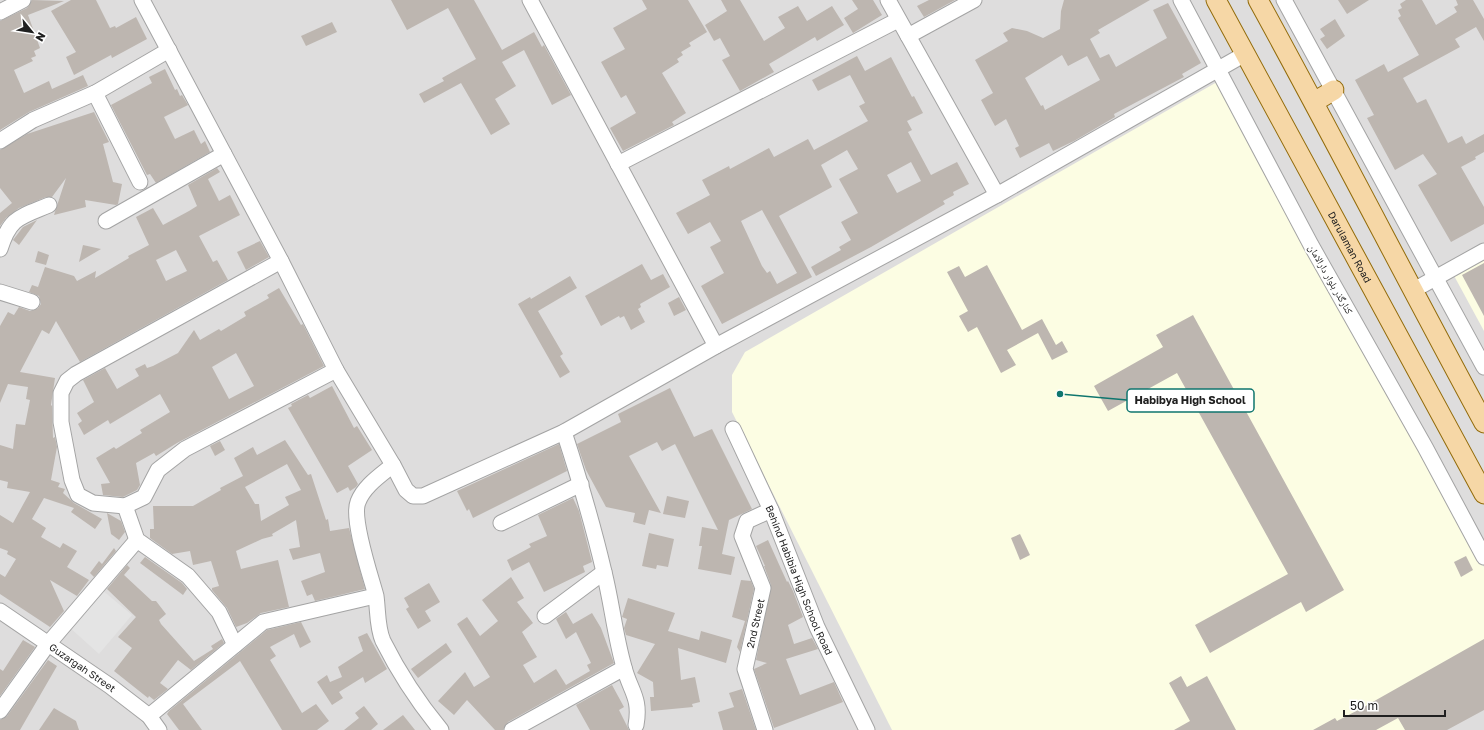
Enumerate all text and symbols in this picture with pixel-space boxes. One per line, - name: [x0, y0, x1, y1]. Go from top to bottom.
- north arrow: [12, 12, 52, 52]
- text: N: [33, 30, 49, 44]
- street label: Darulaman Road: [1326, 209, 1374, 285]
- street label: کنارگذر بلوار دارالامان: [1305, 242, 1356, 316]
- callout: Habibya High School: [1127, 389, 1254, 412]
- text: Habibya High School: [1134, 393, 1246, 406]
- street label: Behind Habibia High School Road: [764, 503, 836, 657]
- street label: 2nd Street: [744, 597, 766, 649]
- street label: Guzargah Street: [47, 640, 118, 694]
- scale bar: [1344, 692, 1445, 718]
- text: 50 m: [1350, 698, 1378, 713]

